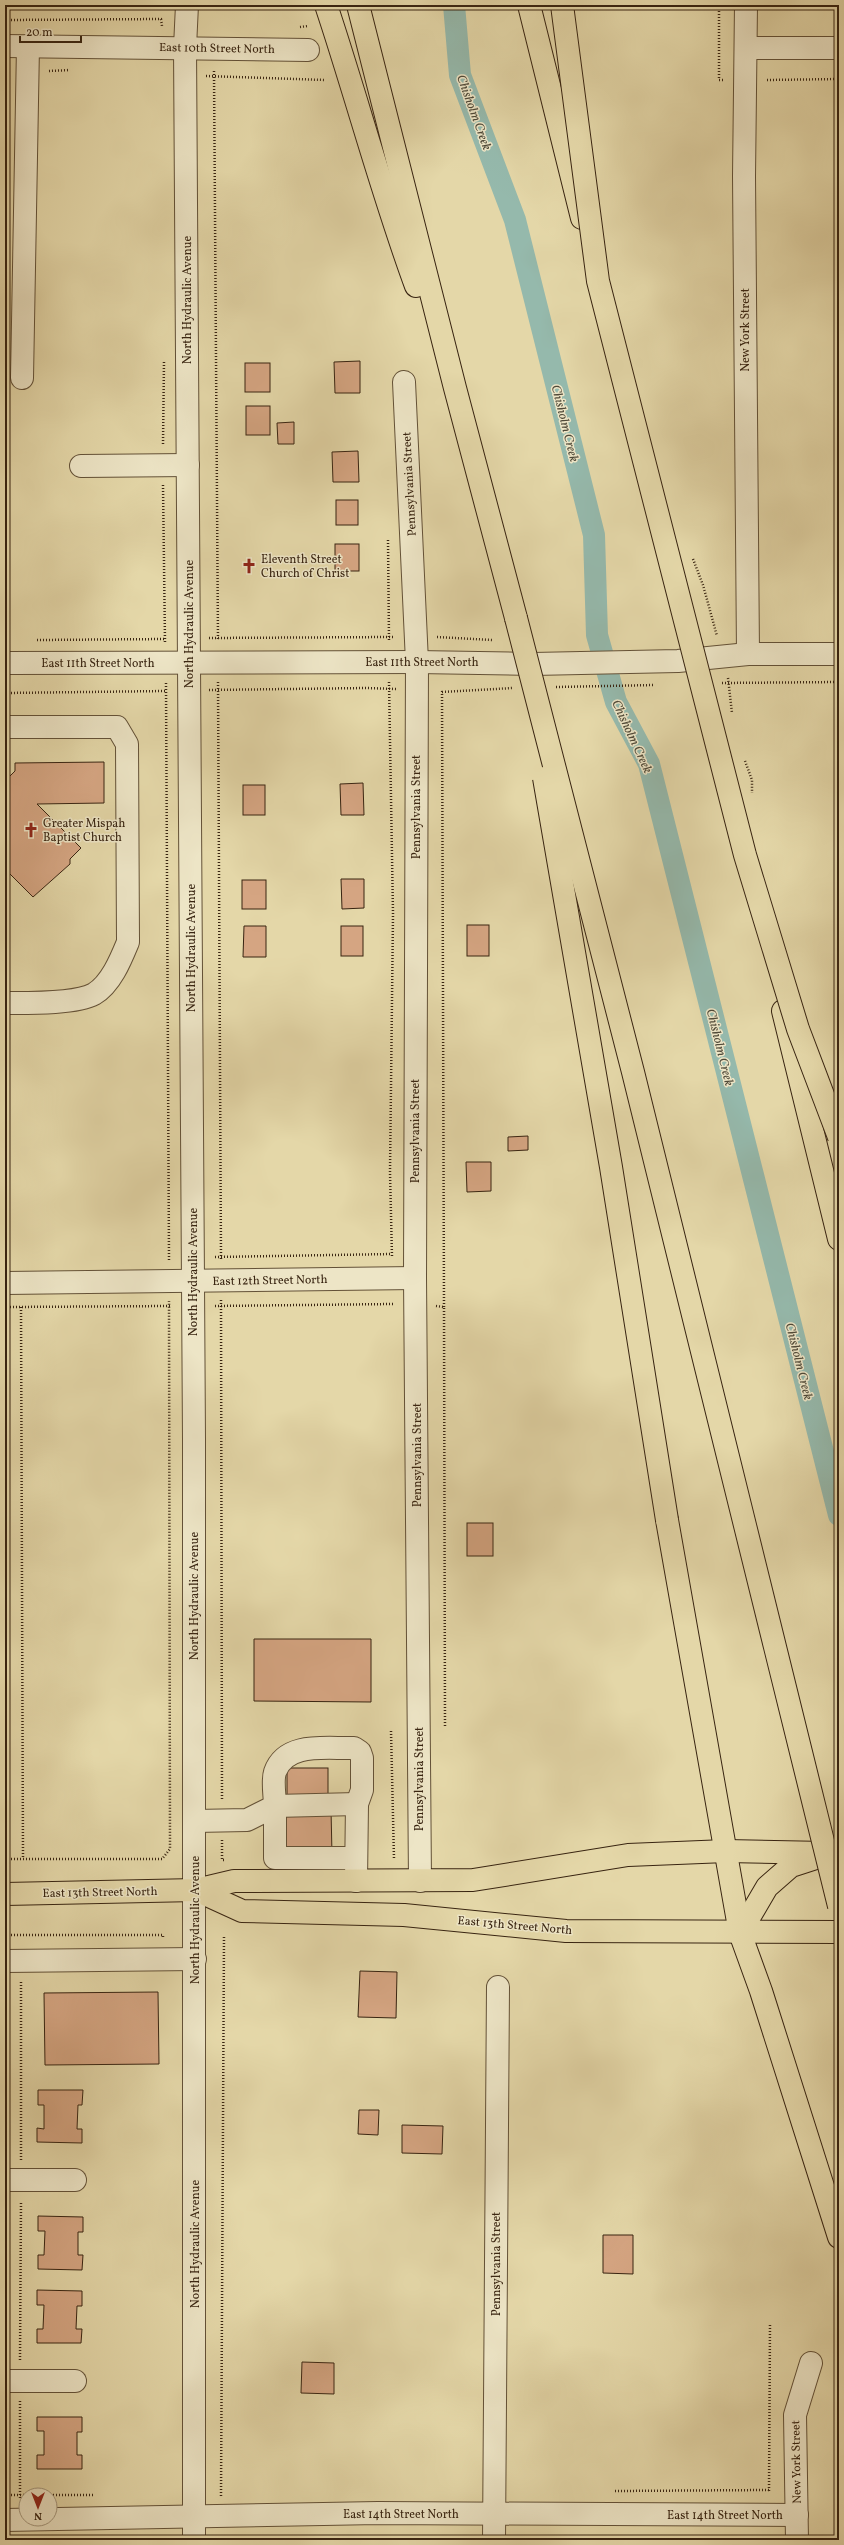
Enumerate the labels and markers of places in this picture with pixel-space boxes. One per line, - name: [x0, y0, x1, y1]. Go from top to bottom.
- place label: Eleventh Street Church of Christ: [261, 552, 349, 582]
- church icon: Eleventh Street Church of Christ: [240, 557, 258, 575]
- place label: Greater Mispah Baptist Church: [43, 816, 125, 846]
- church icon: Greater Mispah Baptist Church: [22, 821, 40, 839]

